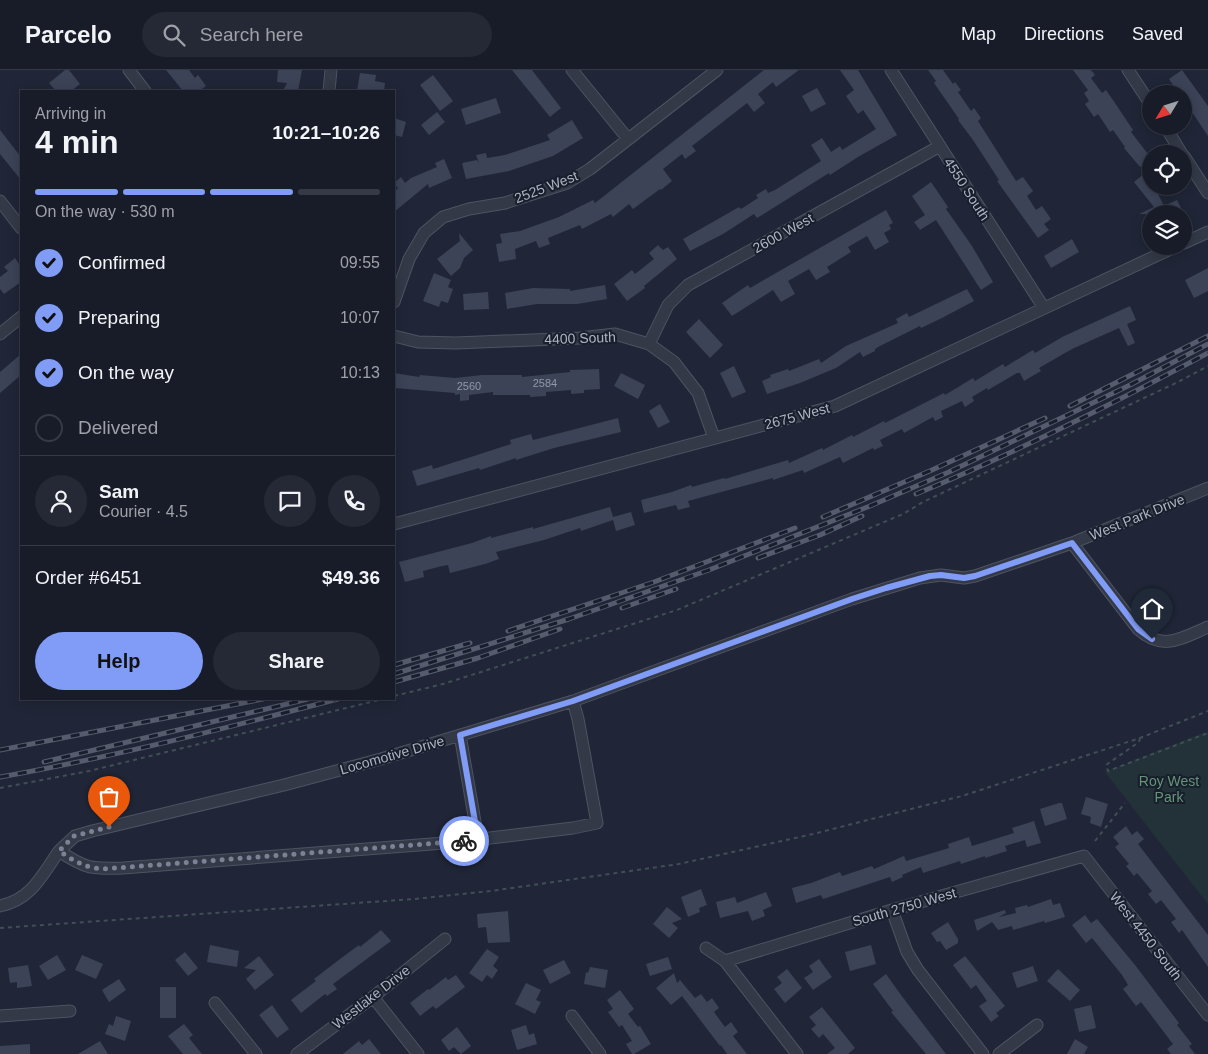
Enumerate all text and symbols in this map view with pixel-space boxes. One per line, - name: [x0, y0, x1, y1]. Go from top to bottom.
- search box: [142, 12, 492, 57]
- text: Parcelo: [25, 21, 112, 48]
- icon: search: [160, 21, 188, 49]
- text: Search here: [200, 24, 303, 45]
- text: Map: [961, 24, 996, 44]
- text: Directions: [1024, 24, 1104, 44]
- text: Saved: [1132, 24, 1183, 44]
- north arrow: [1142, 85, 1192, 135]
- map controls: [1142, 85, 1192, 255]
- text: Arriving in: [35, 105, 106, 122]
- text: 10:21–10:26: [272, 122, 380, 143]
- text: 4 min: [35, 124, 119, 160]
- button: locate: [1142, 145, 1192, 195]
- street label: 4550 South: [941, 155, 993, 223]
- street label: 2525 West: [512, 168, 580, 206]
- text: On the way · 530 m: [35, 203, 175, 220]
- button: layers: [1142, 205, 1192, 255]
- street label: 2600 West: [750, 210, 816, 256]
- icon: check: [35, 249, 63, 277]
- text: Confirmed: [78, 252, 166, 273]
- text: 09:55: [340, 254, 380, 271]
- icon: check: [35, 304, 63, 332]
- text: Preparing: [78, 307, 160, 328]
- text: 10:07: [340, 309, 380, 326]
- street label: 4400 South: [544, 329, 616, 347]
- icon: check: [35, 359, 63, 387]
- text: On the way: [78, 362, 174, 383]
- text: 10:13: [340, 364, 380, 381]
- house number: 2584: [533, 377, 557, 389]
- house number: 2560: [457, 380, 481, 392]
- street label: 2675 West: [763, 400, 831, 432]
- text: Delivered: [78, 417, 158, 438]
- button: person: [35, 475, 87, 527]
- button: chat: [264, 475, 316, 527]
- button: phone: [328, 475, 380, 527]
- text: Sam: [99, 481, 139, 502]
- street label: West Park Drive: [1087, 491, 1187, 543]
- text: Courier · 4.5: [99, 503, 188, 520]
- text: Order #6451: [35, 567, 142, 588]
- text: $49.36: [322, 567, 380, 588]
- pin: [1131, 588, 1173, 639]
- icon: home: [1138, 595, 1166, 623]
- button: Help: [35, 632, 203, 690]
- button: Share: [213, 632, 380, 690]
- street label: Locomotive Drive: [338, 732, 446, 778]
- park label: Roy West Park: [1139, 773, 1199, 805]
- pin: [88, 776, 130, 827]
- icon: bag: [95, 783, 123, 811]
- courier: [439, 816, 489, 866]
- icon: bike: [450, 827, 478, 855]
- street label: South 2750 West: [850, 885, 958, 929]
- street label: West 4450 South: [1107, 889, 1185, 983]
- street label: Westlake Drive: [329, 962, 413, 1032]

